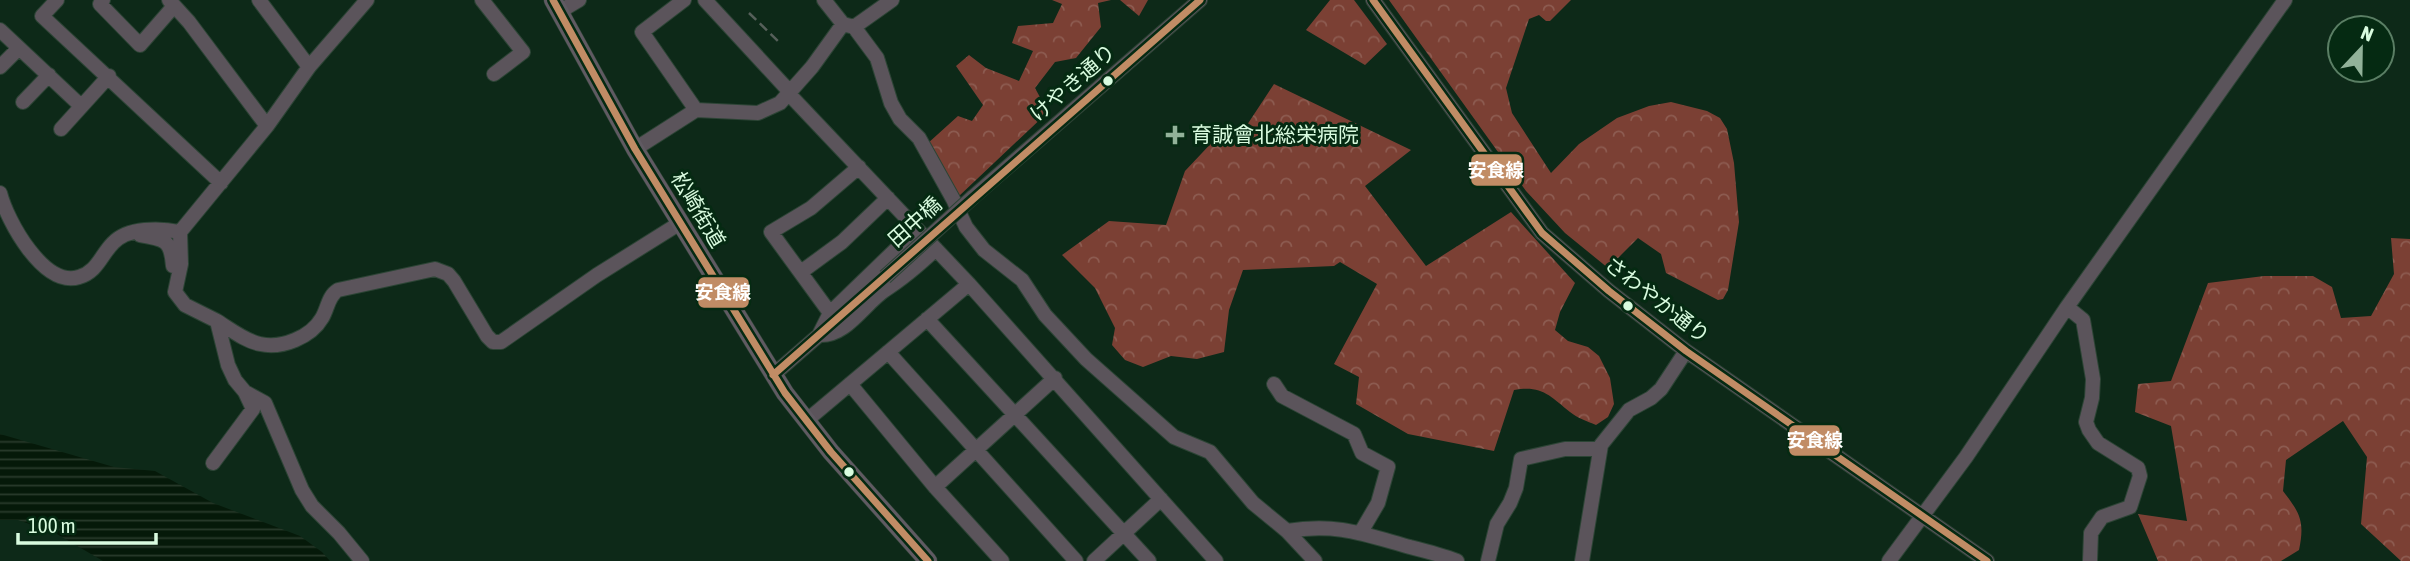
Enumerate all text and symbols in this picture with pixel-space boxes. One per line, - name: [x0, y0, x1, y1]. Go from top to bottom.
- north arrow: [2326, 14, 2396, 84]
- text: N: [2358, 21, 2377, 46]
- street label: けやき通り: [1025, 39, 1120, 126]
- unlabelled marker: [1101, 74, 1115, 88]
- place label: 育誠會北総栄病院: [1191, 122, 1359, 146]
- marker: 育誠會北総栄病院: [1165, 125, 1185, 145]
- line badge: 安食線: [1470, 153, 1523, 187]
- text: 安食線: [1467, 159, 1525, 181]
- street label: 松崎街道: [667, 167, 731, 252]
- street label: 田中橋: [883, 191, 946, 251]
- street label: さわやか通り: [1601, 251, 1715, 347]
- line badge: 安食線: [697, 276, 750, 309]
- text: 安食線: [694, 281, 752, 303]
- unlabelled marker: [1621, 299, 1635, 313]
- line badge: 安食線: [1788, 424, 1841, 457]
- text: 安食線: [1786, 429, 1844, 451]
- unlabelled marker: [842, 465, 856, 479]
- scale bar: [18, 502, 156, 546]
- text: 100 m: [28, 513, 76, 537]

